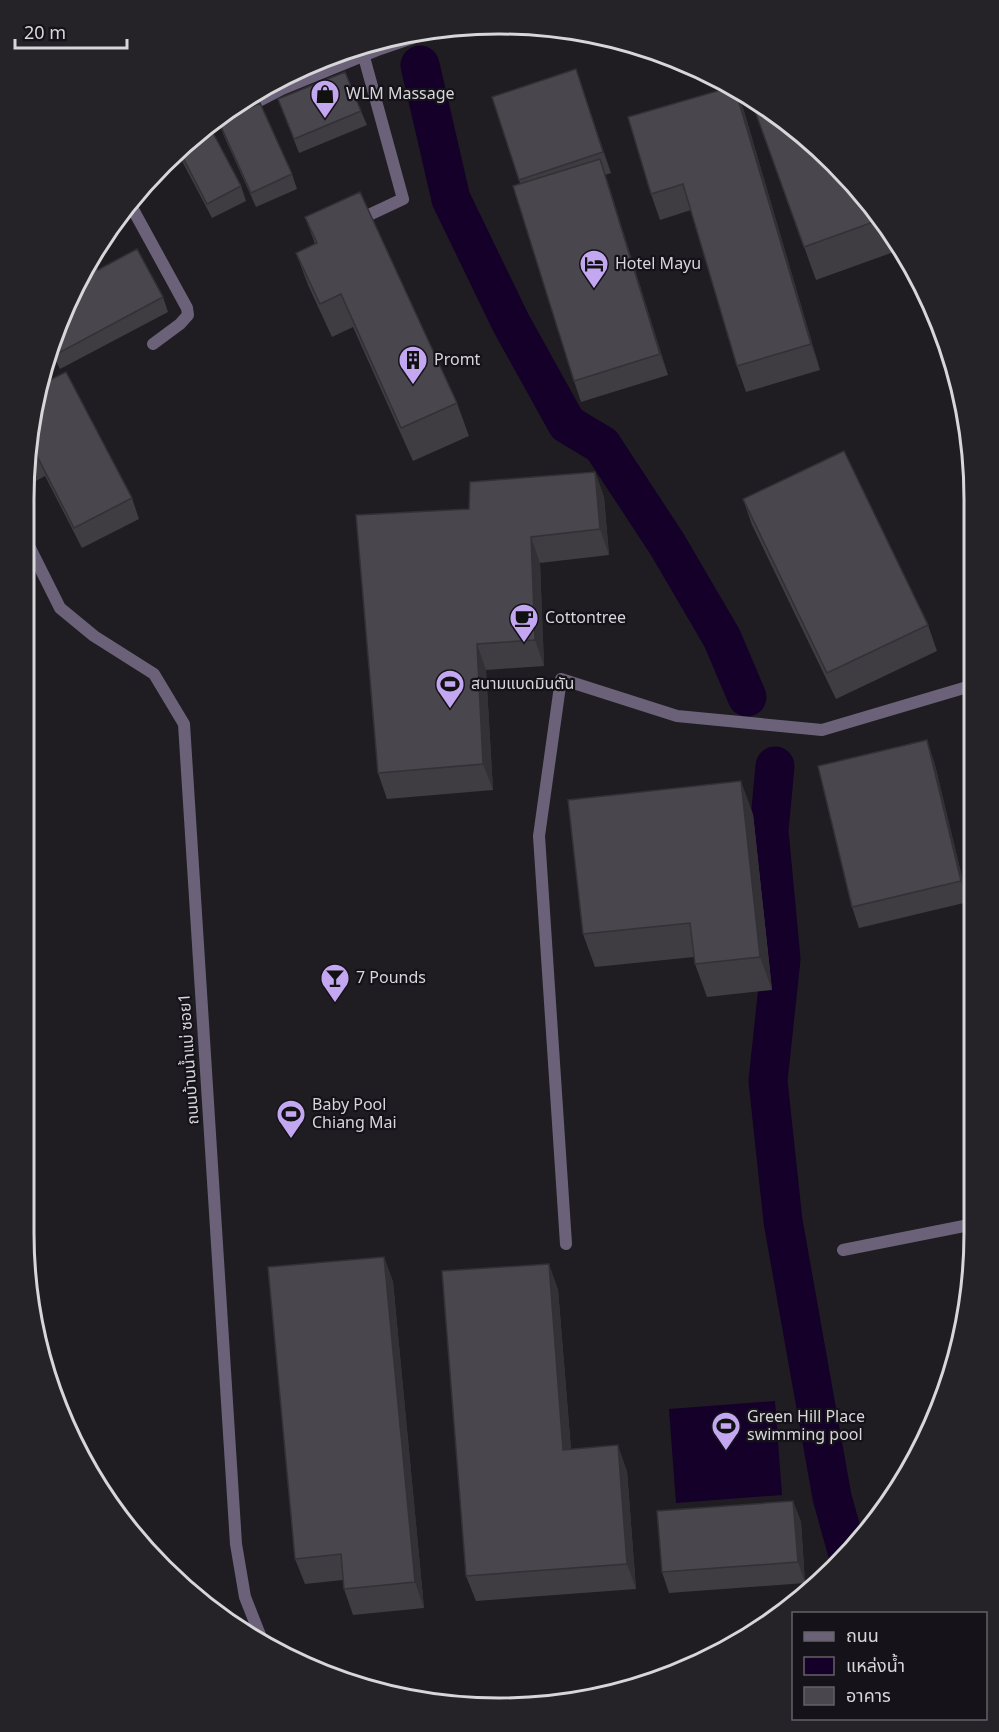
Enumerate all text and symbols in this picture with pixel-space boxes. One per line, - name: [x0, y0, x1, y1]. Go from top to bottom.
- scale bar: [15, 12, 128, 50]
- text: 20 m: [24, 20, 66, 47]
- shop icon: WLM Massage: [309, 78, 341, 120]
- place label: WLM Massage: [346, 82, 455, 106]
- hotel icon: Hotel Mayu: [578, 248, 610, 290]
- place label: Hotel Mayu: [615, 252, 701, 276]
- building icon: Promt: [397, 344, 429, 386]
- place label: Promt: [434, 348, 481, 372]
- cafe icon: Cottontree: [508, 602, 540, 644]
- place label: Cottontree: [545, 606, 626, 630]
- sports icon: สนามแบดมินตัน: [434, 668, 466, 710]
- place label: สนามแบดมินตัน: [471, 672, 574, 696]
- bar icon: 7 Pounds: [319, 962, 351, 1004]
- place label: 7 Pounds: [356, 966, 426, 990]
- street label: ถนนบ้านน้ำแม่ ซอย1: [172, 993, 206, 1125]
- place label: Baby Pool Chiang Mai: [312, 1093, 397, 1135]
- sports icon: Baby Pool Chiang Mai: [275, 1098, 307, 1140]
- place label: Green Hill Place swimming pool: [747, 1405, 865, 1447]
- sports icon: Green Hill Place swimming pool: [710, 1410, 742, 1452]
- legend: [792, 1612, 987, 1720]
- text: ถนน: [846, 1623, 879, 1650]
- text: แหล่งน้ำ: [846, 1653, 905, 1680]
- text: อาคาร: [846, 1683, 891, 1710]

